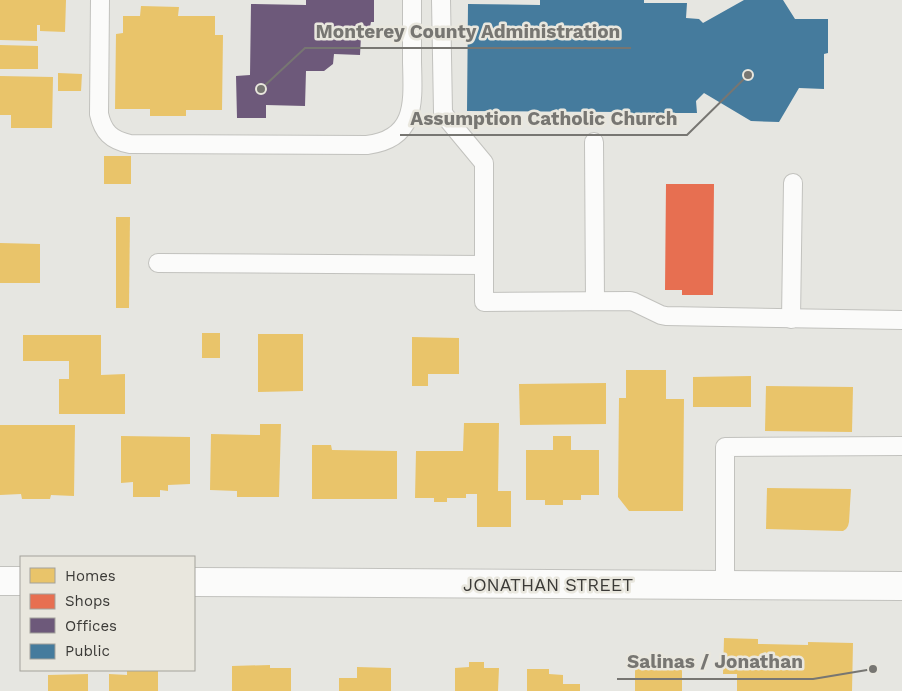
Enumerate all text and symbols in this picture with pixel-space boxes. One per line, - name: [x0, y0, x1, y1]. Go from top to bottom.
- callout: Monterey County Administration: [305, 14, 631, 48]
- text: Monterey County Administration: [316, 20, 620, 43]
- callout: Assumption Catholic Church: [400, 101, 687, 135]
- text: Assumption Catholic Church: [410, 107, 678, 130]
- legend: [20, 556, 195, 671]
- text: Homes: [65, 567, 116, 585]
- street label: JONATHAN STREET: [463, 574, 633, 595]
- text: Shops: [65, 592, 110, 610]
- text: Offices: [65, 617, 117, 635]
- text: Public: [65, 642, 110, 660]
- callout: Salinas / Jonathan: [617, 645, 813, 679]
- text: Salinas / Jonathan: [627, 650, 803, 673]

